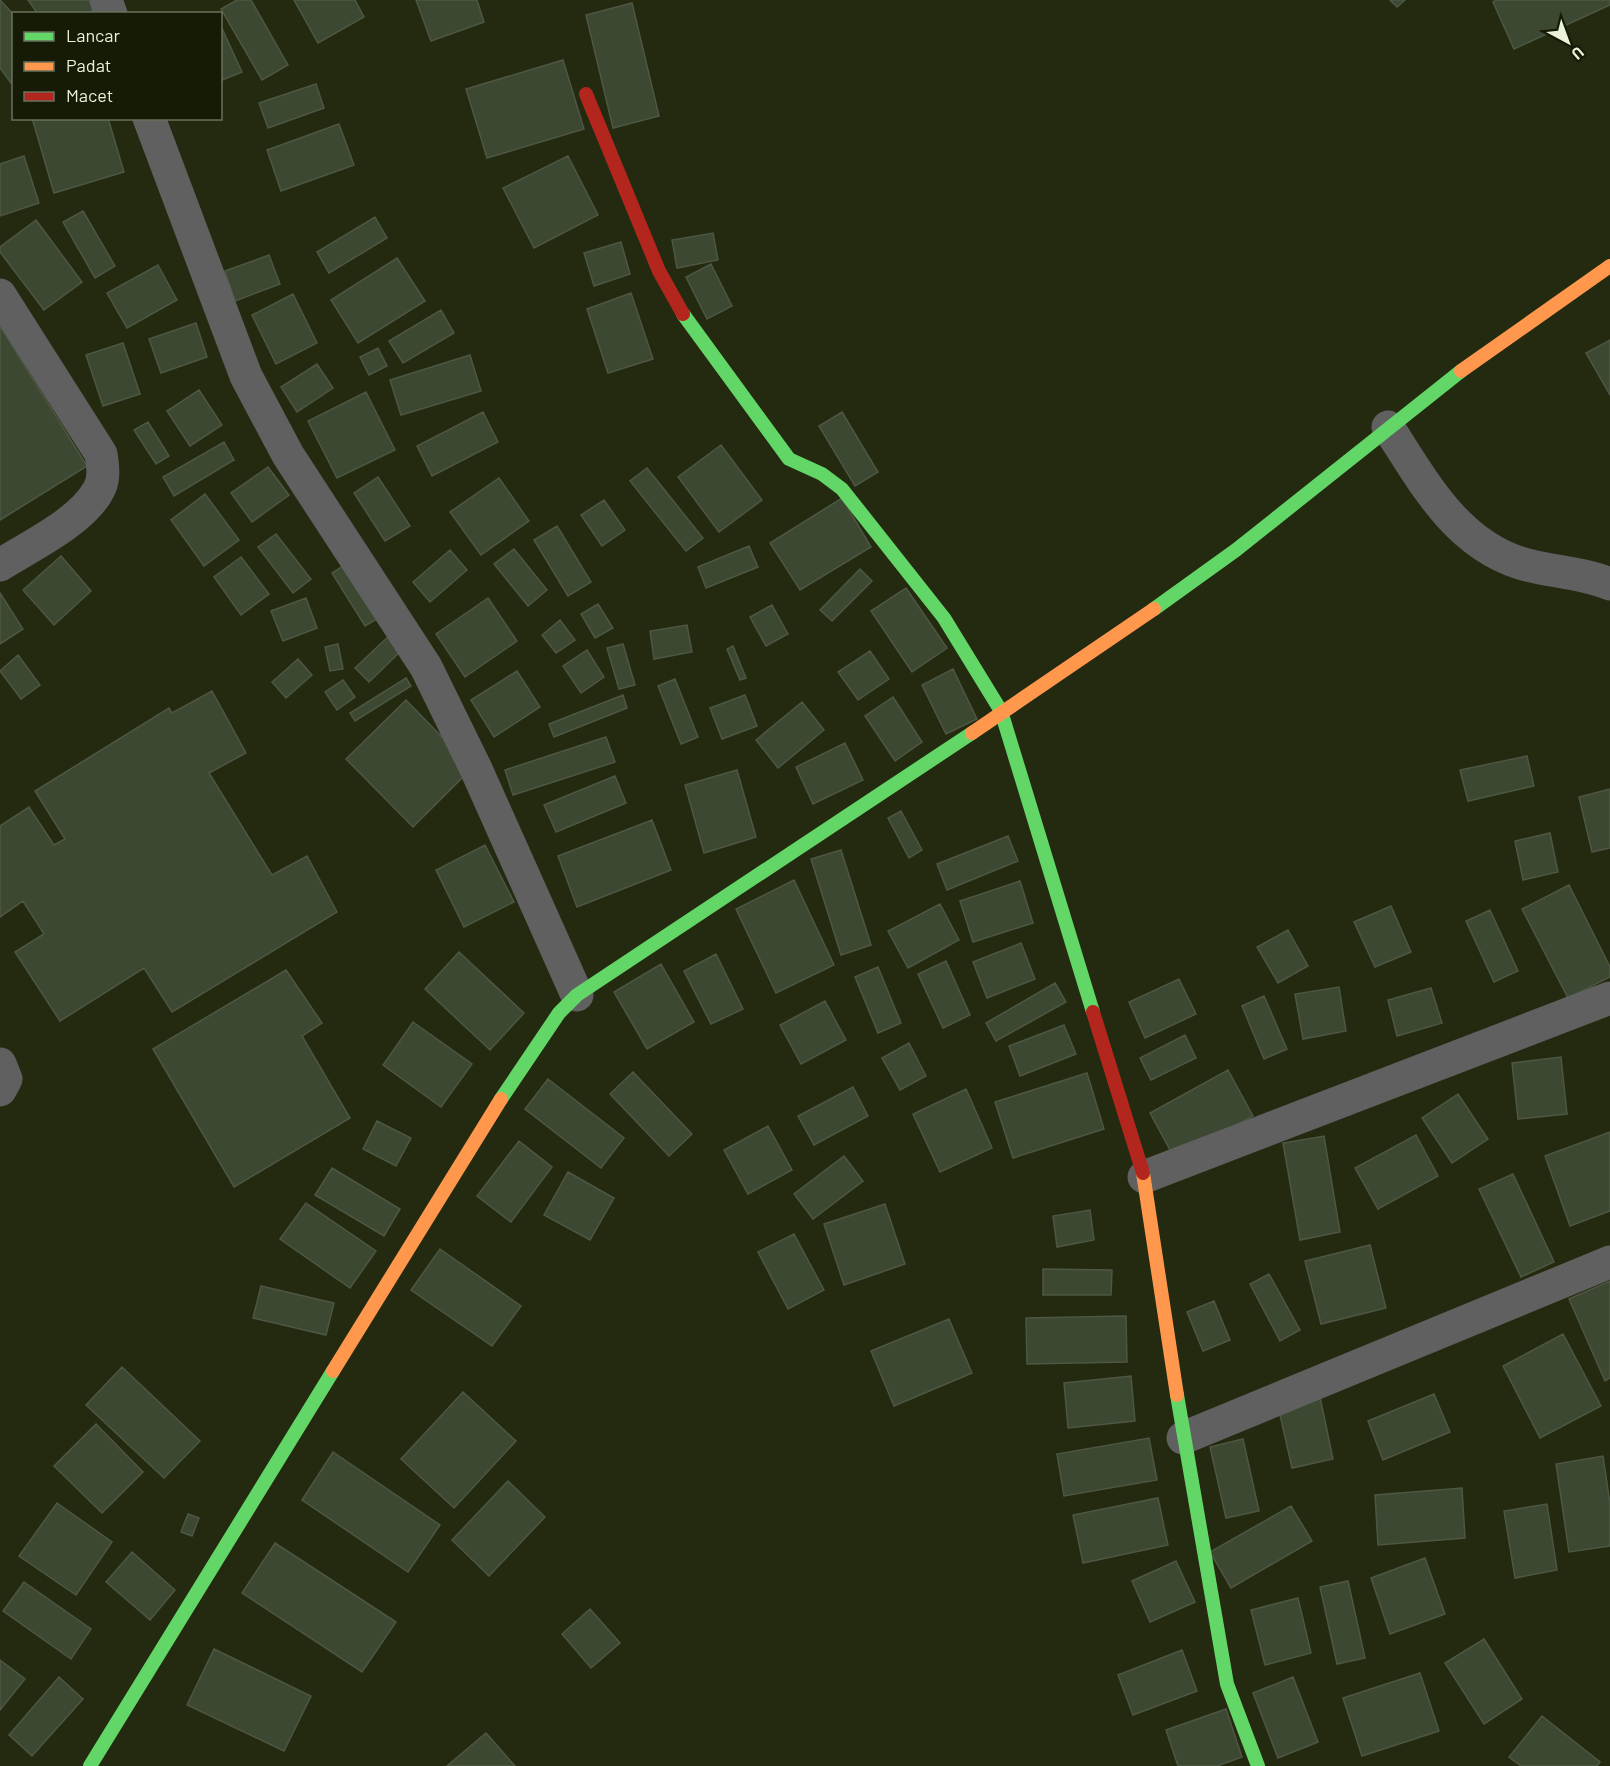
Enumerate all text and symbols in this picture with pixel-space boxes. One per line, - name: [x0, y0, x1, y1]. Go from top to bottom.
- legend: [12, 12, 222, 120]
- north arrow: [1538, 12, 1598, 72]
- text: Lancar: [66, 24, 121, 46]
- text: U: [1568, 43, 1588, 64]
- text: Padat: [66, 54, 111, 76]
- text: Macet: [66, 84, 113, 106]

